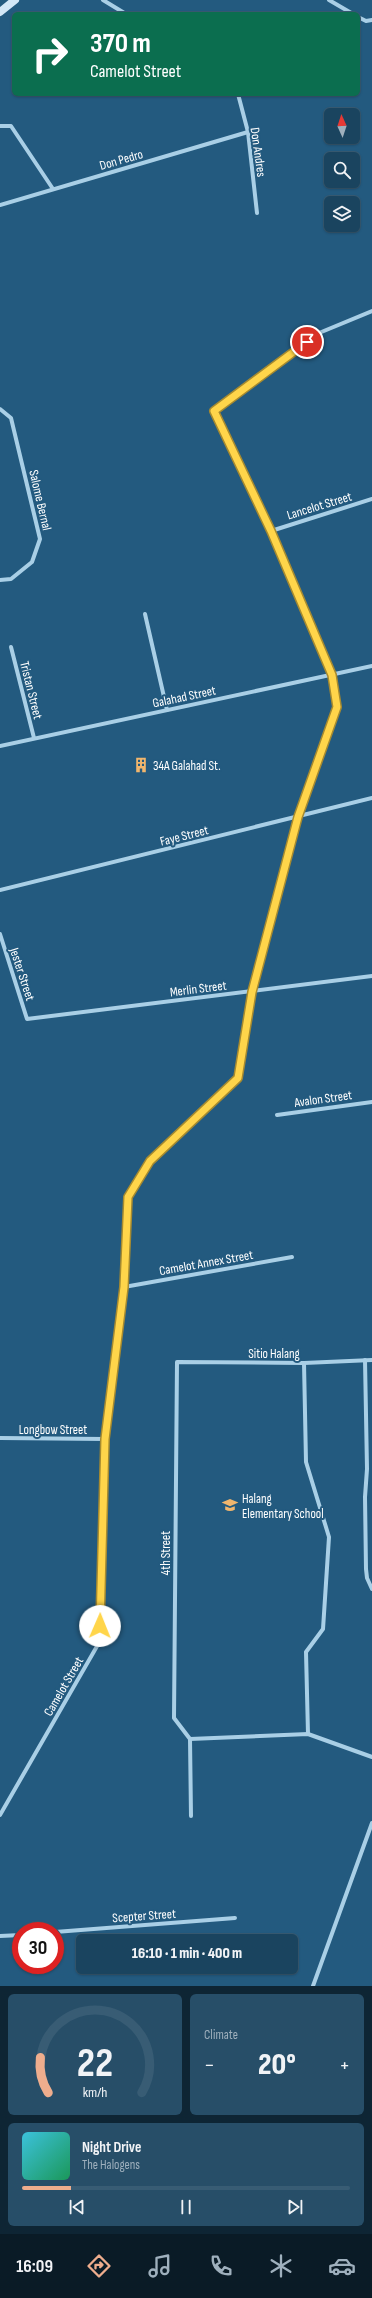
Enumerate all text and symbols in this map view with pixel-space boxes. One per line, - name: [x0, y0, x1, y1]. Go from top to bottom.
- text: 370 m: [90, 27, 151, 60]
- icon: right: [24, 28, 76, 80]
- text: Camelot Street: [90, 61, 181, 82]
- north arrow: [324, 108, 360, 144]
- map controls: [324, 108, 360, 232]
- street label: Don Andres: [247, 126, 269, 178]
- street label: Don Pedro: [98, 146, 145, 174]
- button: search: [324, 152, 360, 188]
- button: layers: [324, 196, 360, 232]
- pin: [290, 325, 324, 359]
- icon: arrive: [296, 331, 318, 353]
- street label: Salome Bernal: [25, 468, 55, 532]
- street label: Lancelot Street: [285, 488, 354, 523]
- street label: Tristan Street: [16, 660, 46, 721]
- street label: Galahad Street: [151, 682, 217, 711]
- building icon: 34A Galahad St.: [132, 756, 150, 774]
- place label: 34A Galahad St.: [153, 758, 221, 774]
- street label: Faye Street: [158, 822, 210, 850]
- street label: Jester Street: [6, 945, 38, 1003]
- street label: Merlin Street: [169, 978, 227, 1000]
- street label: Avalon Street: [292, 1087, 353, 1111]
- street label: Camelot Annex Street: [158, 1247, 254, 1279]
- street label: Sitio Halang: [248, 1346, 300, 1362]
- street label: Longbow Street: [19, 1422, 87, 1438]
- place label: Halang Elementary School: [242, 1491, 324, 1522]
- school or university icon: Halang Elementary School: [221, 1496, 239, 1514]
- street label: 4th Street: [158, 1531, 174, 1575]
- position arrow: [79, 1605, 121, 1647]
- street label: Camelot Street: [40, 1654, 87, 1719]
- street label: Scepter Street: [112, 1906, 176, 1926]
- speed limit sign: 30: [12, 1922, 64, 1974]
- text: 16:10 · 1 min · 400 m: [132, 1944, 242, 1963]
- text: Climate: [204, 2027, 238, 2043]
- text: 22: [77, 2038, 113, 2087]
- text: 20°: [258, 2047, 296, 2083]
- text: −: [204, 2052, 215, 2079]
- text: +: [339, 2052, 350, 2079]
- text: km/h: [83, 2083, 107, 2100]
- text: Night Drive: [82, 2138, 141, 2157]
- text: The Halogens: [82, 2157, 140, 2173]
- icon: previous: [66, 2196, 88, 2218]
- icon: pause: [175, 2196, 197, 2218]
- icon: next: [284, 2196, 306, 2218]
- icon: directions: [85, 2252, 113, 2280]
- icon: music: [146, 2252, 174, 2280]
- icon: phone: [207, 2252, 235, 2280]
- icon: climate: [267, 2252, 295, 2280]
- icon: car: [328, 2252, 356, 2280]
- text: 16:09: [16, 2256, 53, 2277]

